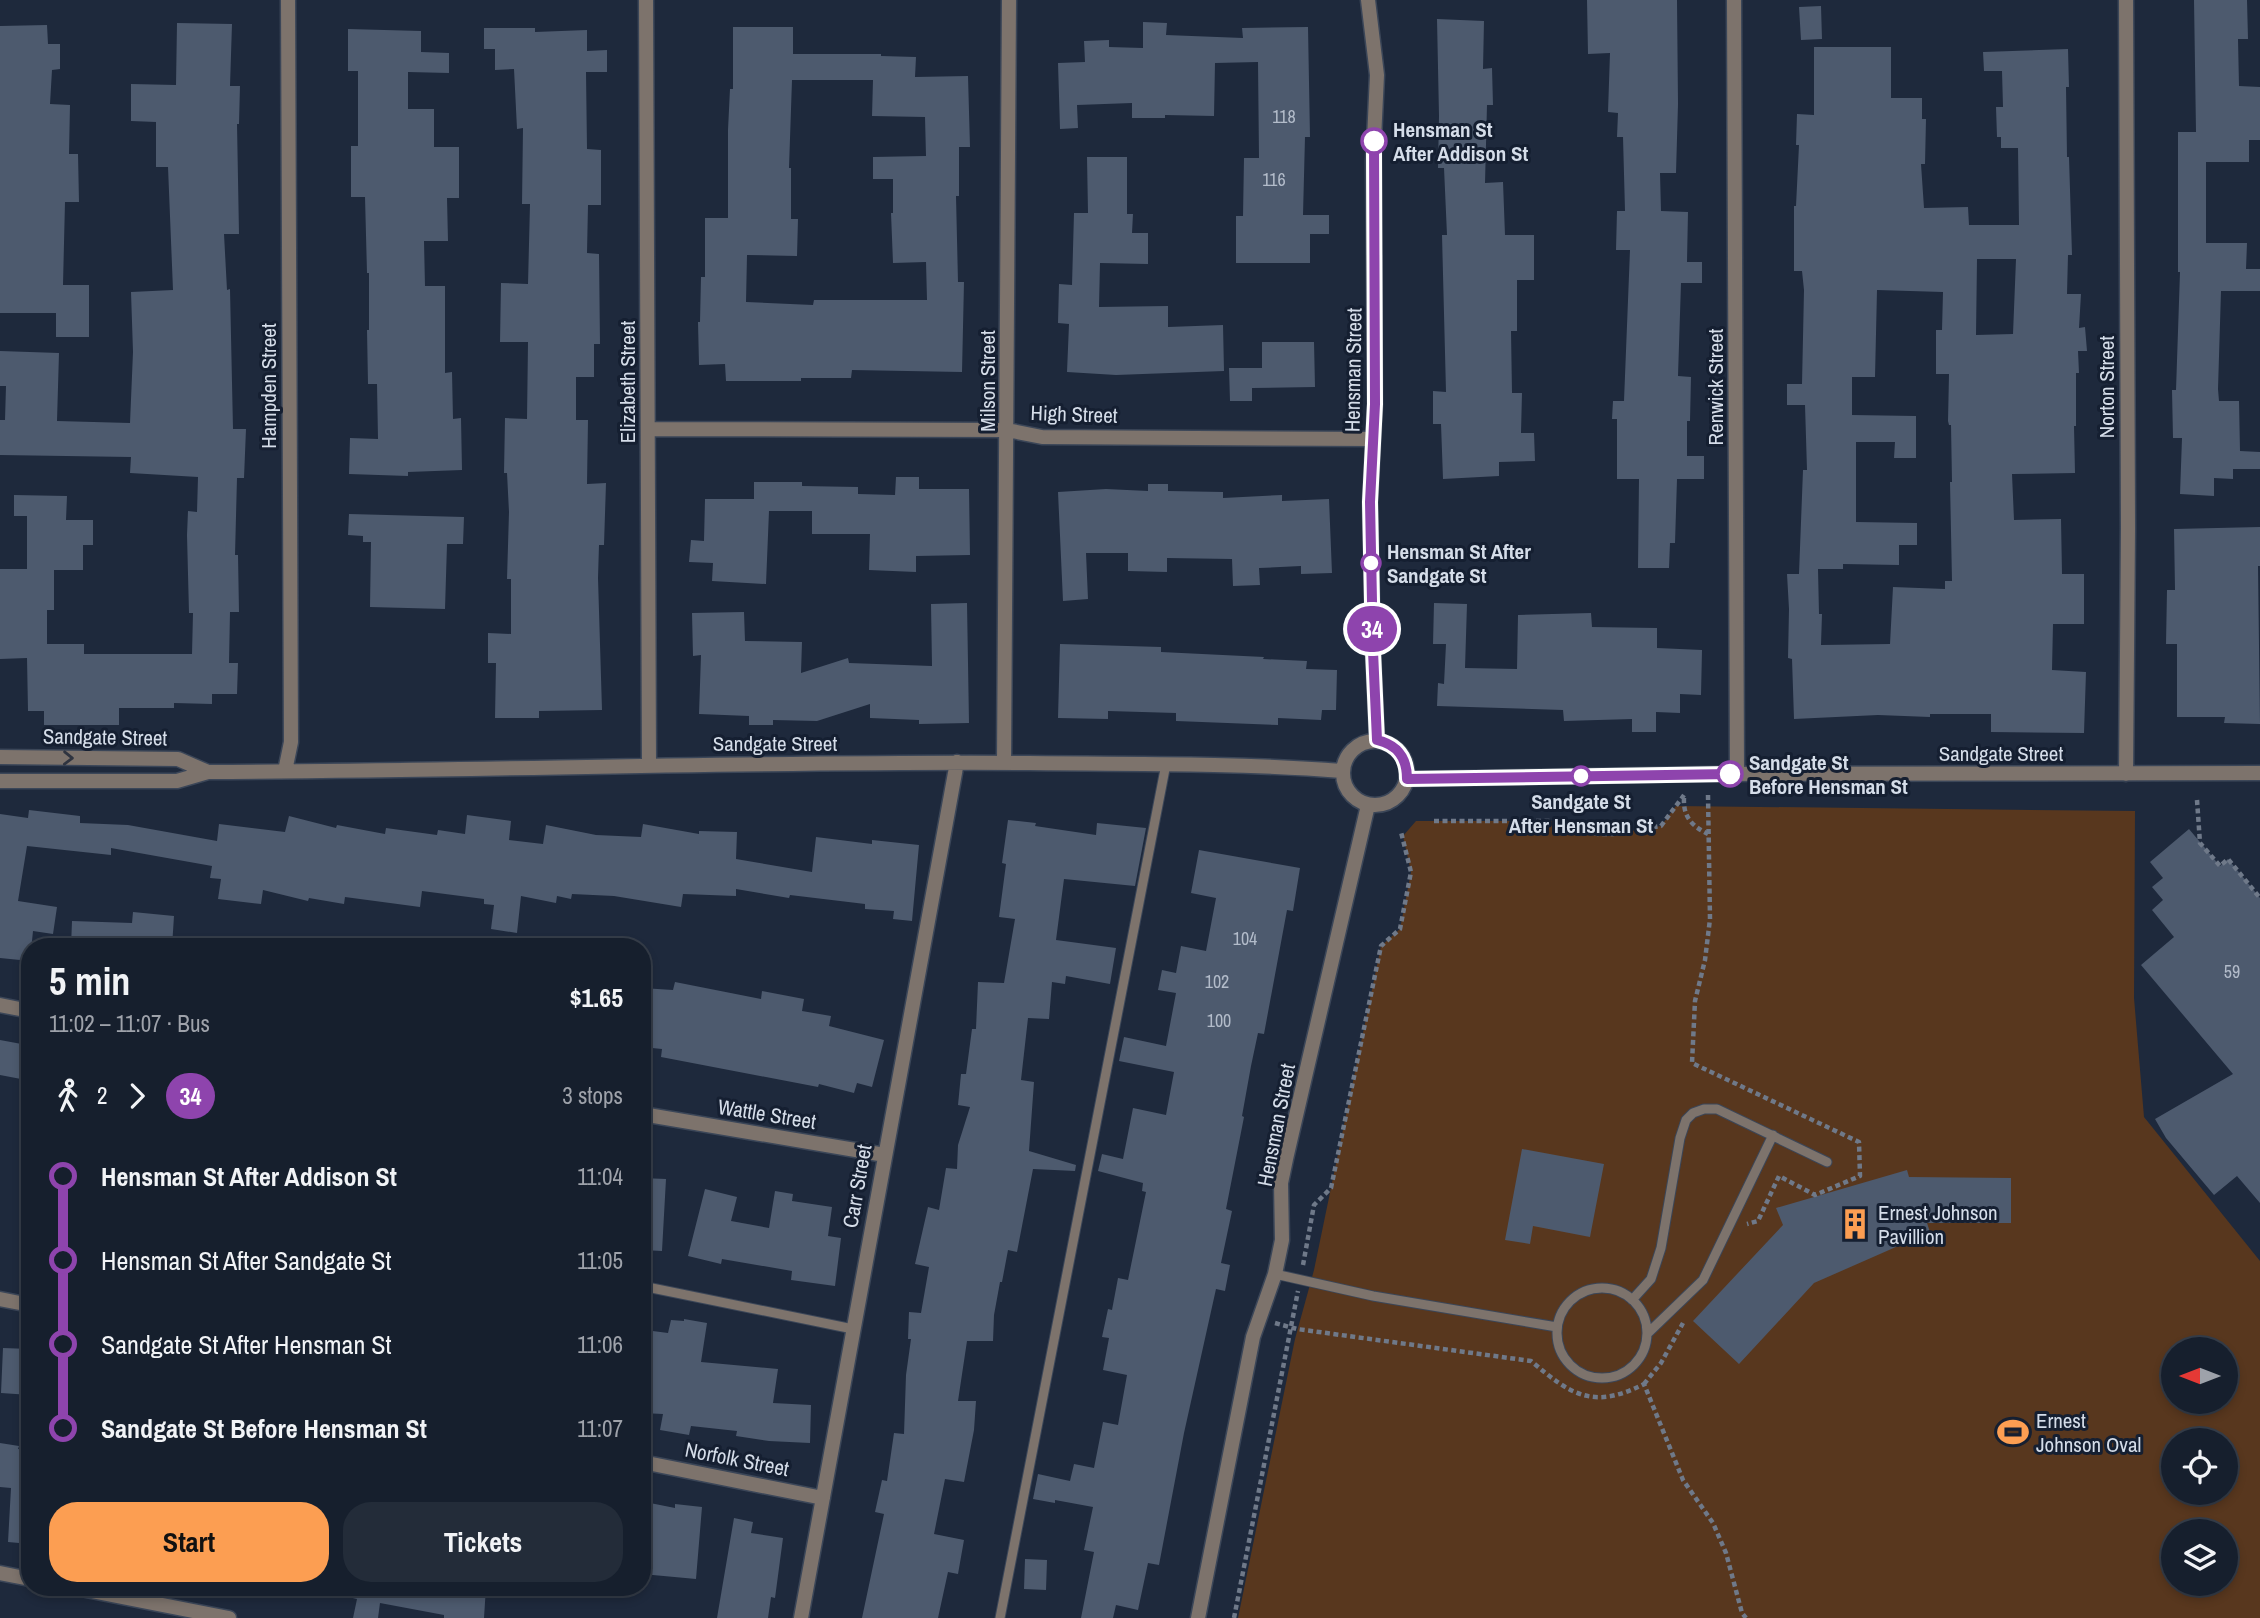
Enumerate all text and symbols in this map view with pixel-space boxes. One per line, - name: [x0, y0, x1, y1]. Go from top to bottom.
- house number: 118: [1272, 104, 1296, 129]
- place label: Hensman St After Addison St: [1393, 115, 1528, 168]
- marker: Hensman St After Addison St: [1361, 128, 1387, 154]
- house number: 116: [1262, 167, 1286, 192]
- street label: Hensman Street: [1337, 307, 1369, 432]
- street label: Elizabeth Street: [613, 321, 642, 443]
- street label: Hampden Street: [254, 323, 283, 449]
- street label: Renwick Street: [1701, 328, 1730, 445]
- street label: Milson Street: [973, 330, 1002, 432]
- street label: Norton Street: [2092, 336, 2121, 438]
- street label: High Street: [1030, 398, 1118, 430]
- place label: Hensman St After Sandgate St: [1387, 537, 1531, 590]
- marker: Hensman St After Sandgate St: [1361, 553, 1381, 573]
- line badge: 34: [1340, 606, 1404, 652]
- text: 34: [1361, 613, 1383, 645]
- street label: Sandgate Street: [43, 721, 168, 753]
- street label: Sandgate Street: [713, 729, 837, 758]
- street label: Sandgate Street: [1939, 739, 2063, 768]
- place label: Sandgate St Before Hensman St: [1749, 748, 1908, 801]
- one-way arrow: [63, 750, 74, 766]
- marker: Sandgate St Before Hensman St: [1717, 761, 1743, 787]
- marker: Sandgate St After Hensman St: [1571, 766, 1591, 786]
- place label: Sandgate St After Hensman St: [1509, 787, 1654, 840]
- house number: 104: [1233, 926, 1257, 951]
- text: 5 min: [49, 956, 130, 1007]
- house number: 59: [2224, 959, 2240, 984]
- house number: 102: [1205, 969, 1229, 994]
- text: $1.65: [570, 980, 623, 1015]
- text: 11:02 – 11:07 · Bus: [49, 1008, 210, 1039]
- house number: 100: [1207, 1008, 1231, 1033]
- street label: Hensman Street: [1250, 1061, 1302, 1189]
- icon: walk: [49, 1077, 87, 1115]
- icon: forward: [118, 1077, 156, 1115]
- text: 2: [97, 1080, 108, 1111]
- text: 34: [180, 1080, 201, 1112]
- text: 3 stops: [562, 1080, 623, 1111]
- street label: Wattle Street: [716, 1092, 818, 1136]
- street label: Carr Street: [835, 1142, 879, 1230]
- text: Hensman St After Addison St: [101, 1159, 397, 1194]
- text: 11:04: [577, 1161, 623, 1192]
- place label: Ernest Johnson Pavillion: [1878, 1198, 1998, 1251]
- building icon: Ernest Johnson Pavillion: [1838, 1207, 1872, 1241]
- text: Hensman St After Sandgate St: [101, 1243, 391, 1278]
- text: 11:05: [577, 1245, 623, 1276]
- text: Sandgate St After Hensman St: [101, 1327, 391, 1362]
- text: 11:06: [577, 1329, 623, 1360]
- north arrow: [2161, 1337, 2238, 1414]
- map controls: [2161, 1337, 2238, 1596]
- place label: Ernest Johnson Oval: [2036, 1406, 2141, 1459]
- text: Sandgate St Before Hensman St: [101, 1411, 427, 1446]
- text: 11:07: [577, 1413, 623, 1444]
- sports icon: Ernest Johnson Oval: [1996, 1415, 2030, 1449]
- button: locate: [2161, 1428, 2238, 1505]
- street label: Norfolk Street: [683, 1435, 792, 1483]
- button: Start: [49, 1502, 329, 1582]
- button: Tickets: [343, 1502, 623, 1582]
- button: layers: [2161, 1519, 2238, 1596]

